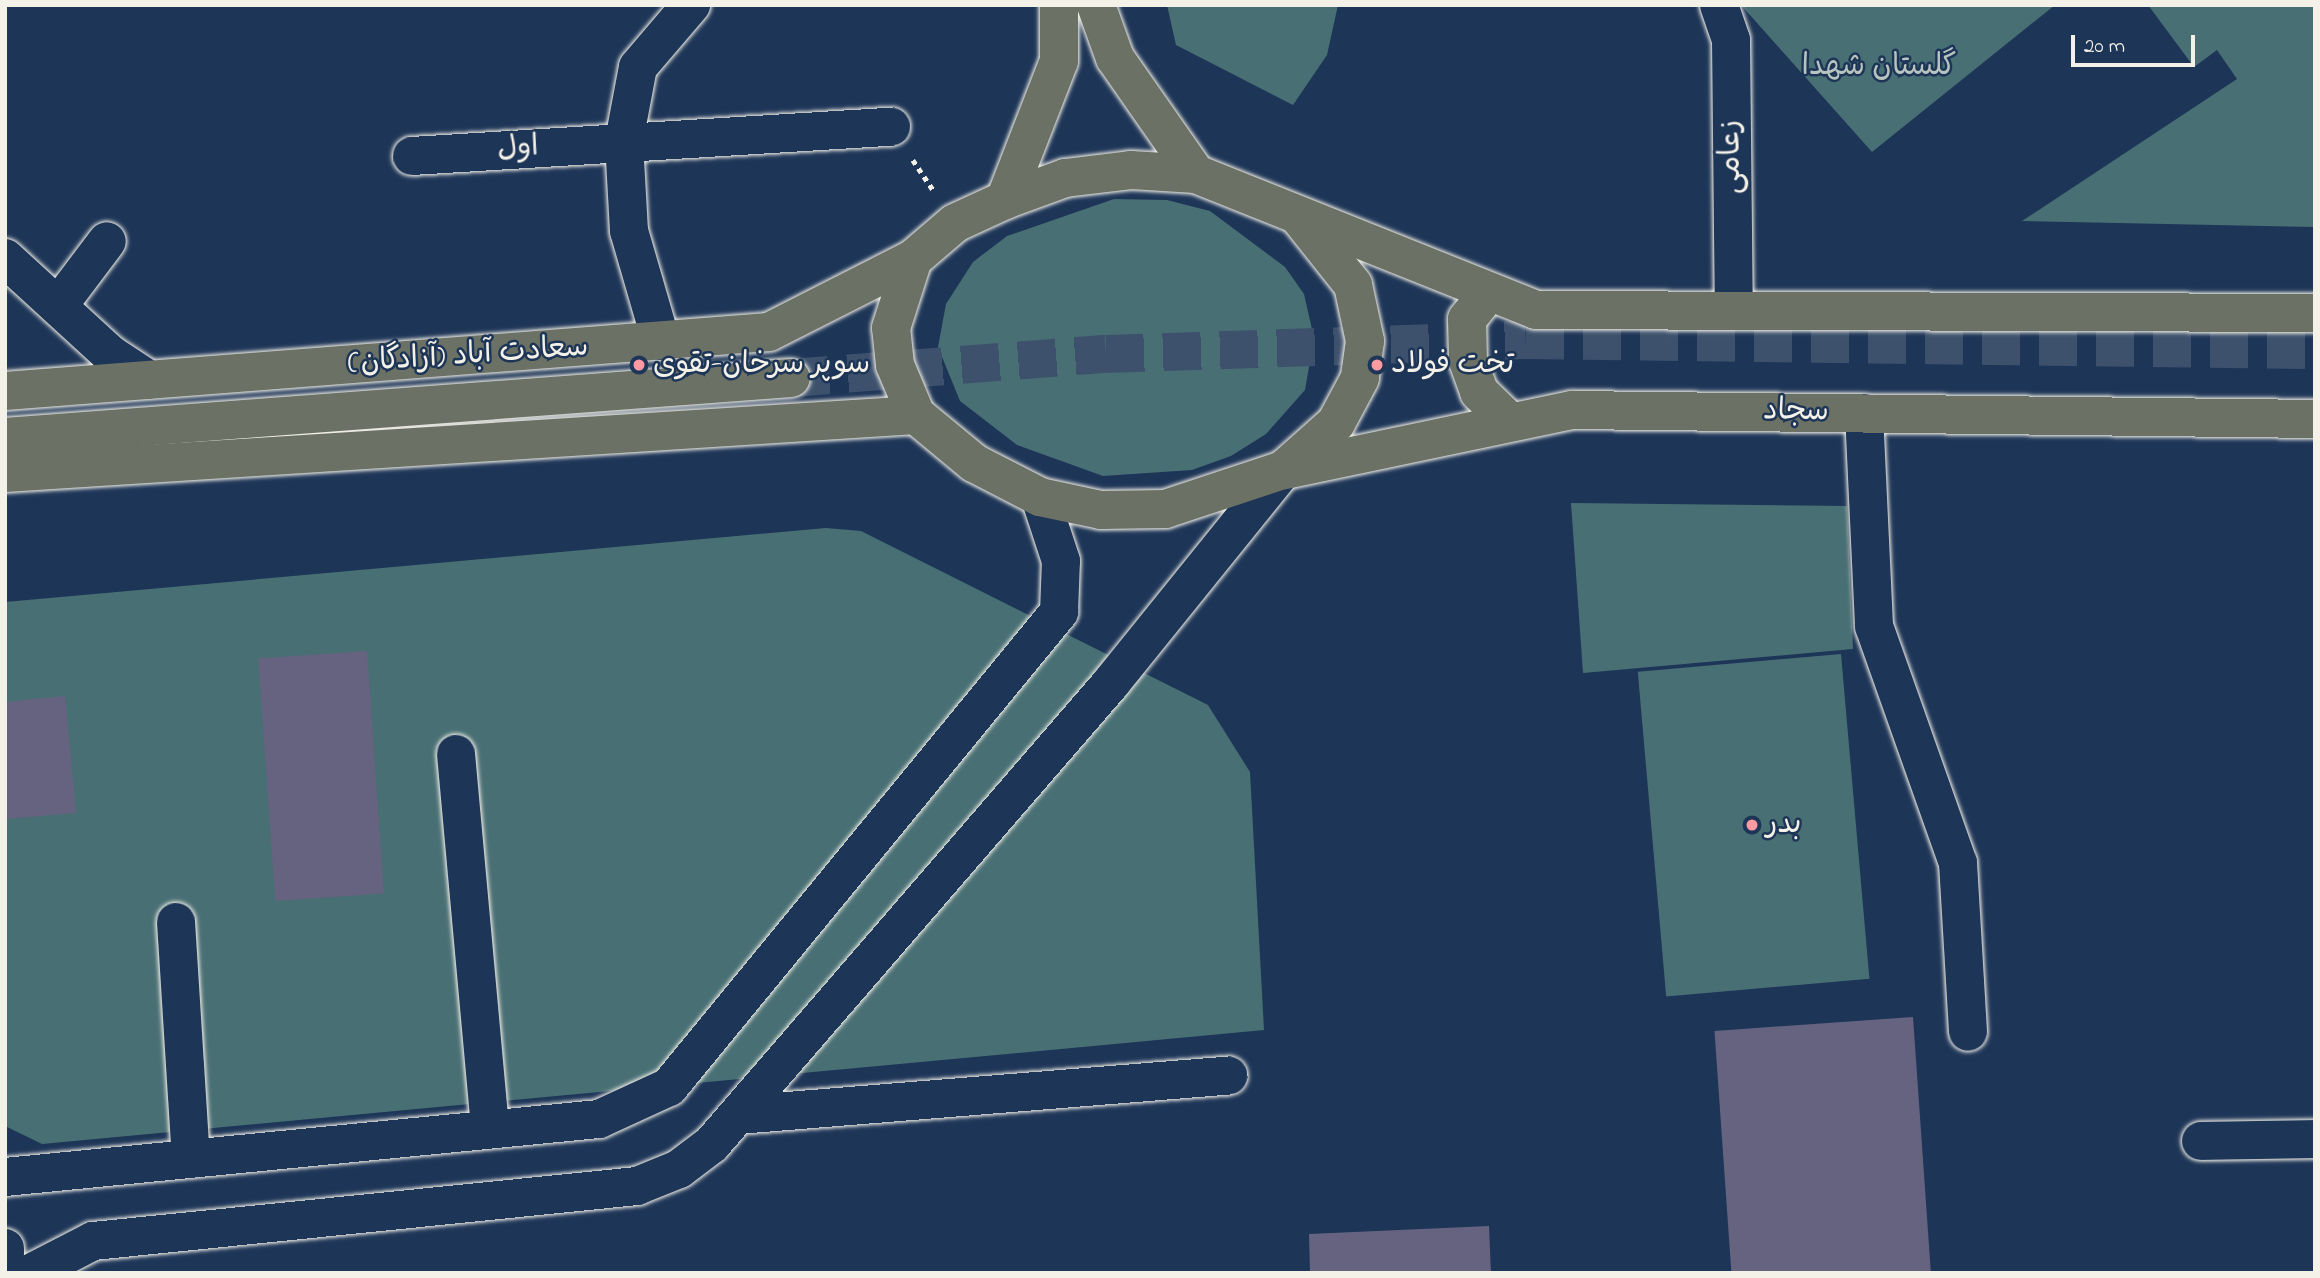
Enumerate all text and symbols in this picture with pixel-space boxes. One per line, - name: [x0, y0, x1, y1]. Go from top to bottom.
- scale bar: [2075, 21, 2199, 65]
- text: 20 m: [2084, 32, 2125, 62]
- park label: گلستان شهدا: [1802, 49, 1956, 85]
- street label: زعامی: [1713, 119, 1751, 195]
- street label: اول: [496, 130, 540, 168]
- street label: سعادت آباد (آزادگان): [347, 330, 589, 382]
- place label: سوپر سرخان-تقوی: [653, 347, 870, 383]
- place label: تخت فولاد: [1391, 347, 1514, 383]
- marker: سوپر سرخان-تقوی: [631, 357, 647, 373]
- marker: تخت فولاد: [1369, 357, 1385, 373]
- street label: سجاد: [1763, 393, 1829, 431]
- place label: بدر: [1766, 807, 1801, 843]
- marker: بدر: [1744, 817, 1760, 833]

